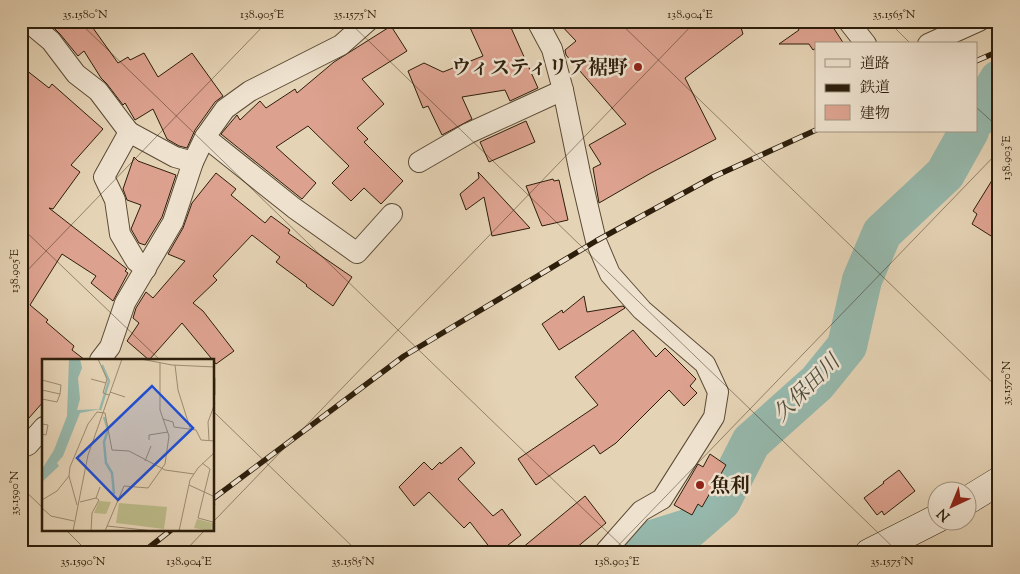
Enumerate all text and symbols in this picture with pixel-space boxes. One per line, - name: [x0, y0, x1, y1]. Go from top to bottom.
- text: 35.1580°N: [63, 6, 108, 24]
- text: 138.905°E: [240, 6, 285, 24]
- text: 35.1575°N: [334, 6, 377, 24]
- text: 138.904°E: [667, 6, 713, 24]
- text: 35.1565°N: [873, 6, 916, 24]
- legend: [815, 42, 978, 132]
- text: 道路: [860, 54, 890, 75]
- place label: ウィスティリア裾野: [451, 55, 628, 84]
- marker: ウィスティリア裾野: [632, 61, 644, 73]
- text: 鉄道: [860, 78, 890, 99]
- text: 建物: [860, 104, 890, 125]
- text: 138.903°E: [998, 135, 1016, 180]
- text: 138.905°E: [6, 248, 24, 293]
- water label: 久保田川: [767, 348, 849, 430]
- inset map: [42, 359, 215, 532]
- text: 35.1570°N: [998, 360, 1016, 405]
- text: 35.1590°N: [6, 470, 24, 515]
- place label: 魚利: [710, 473, 750, 502]
- marker: 魚利: [694, 479, 706, 491]
- north arrow: [928, 482, 978, 532]
- text: N: [933, 503, 955, 525]
- text: 35.1590°N: [61, 553, 106, 571]
- text: 138.904°E: [166, 553, 212, 571]
- text: 35.1585°N: [332, 553, 375, 571]
- text: 138.903°E: [595, 553, 640, 571]
- text: 35.1575°N: [871, 553, 914, 571]

